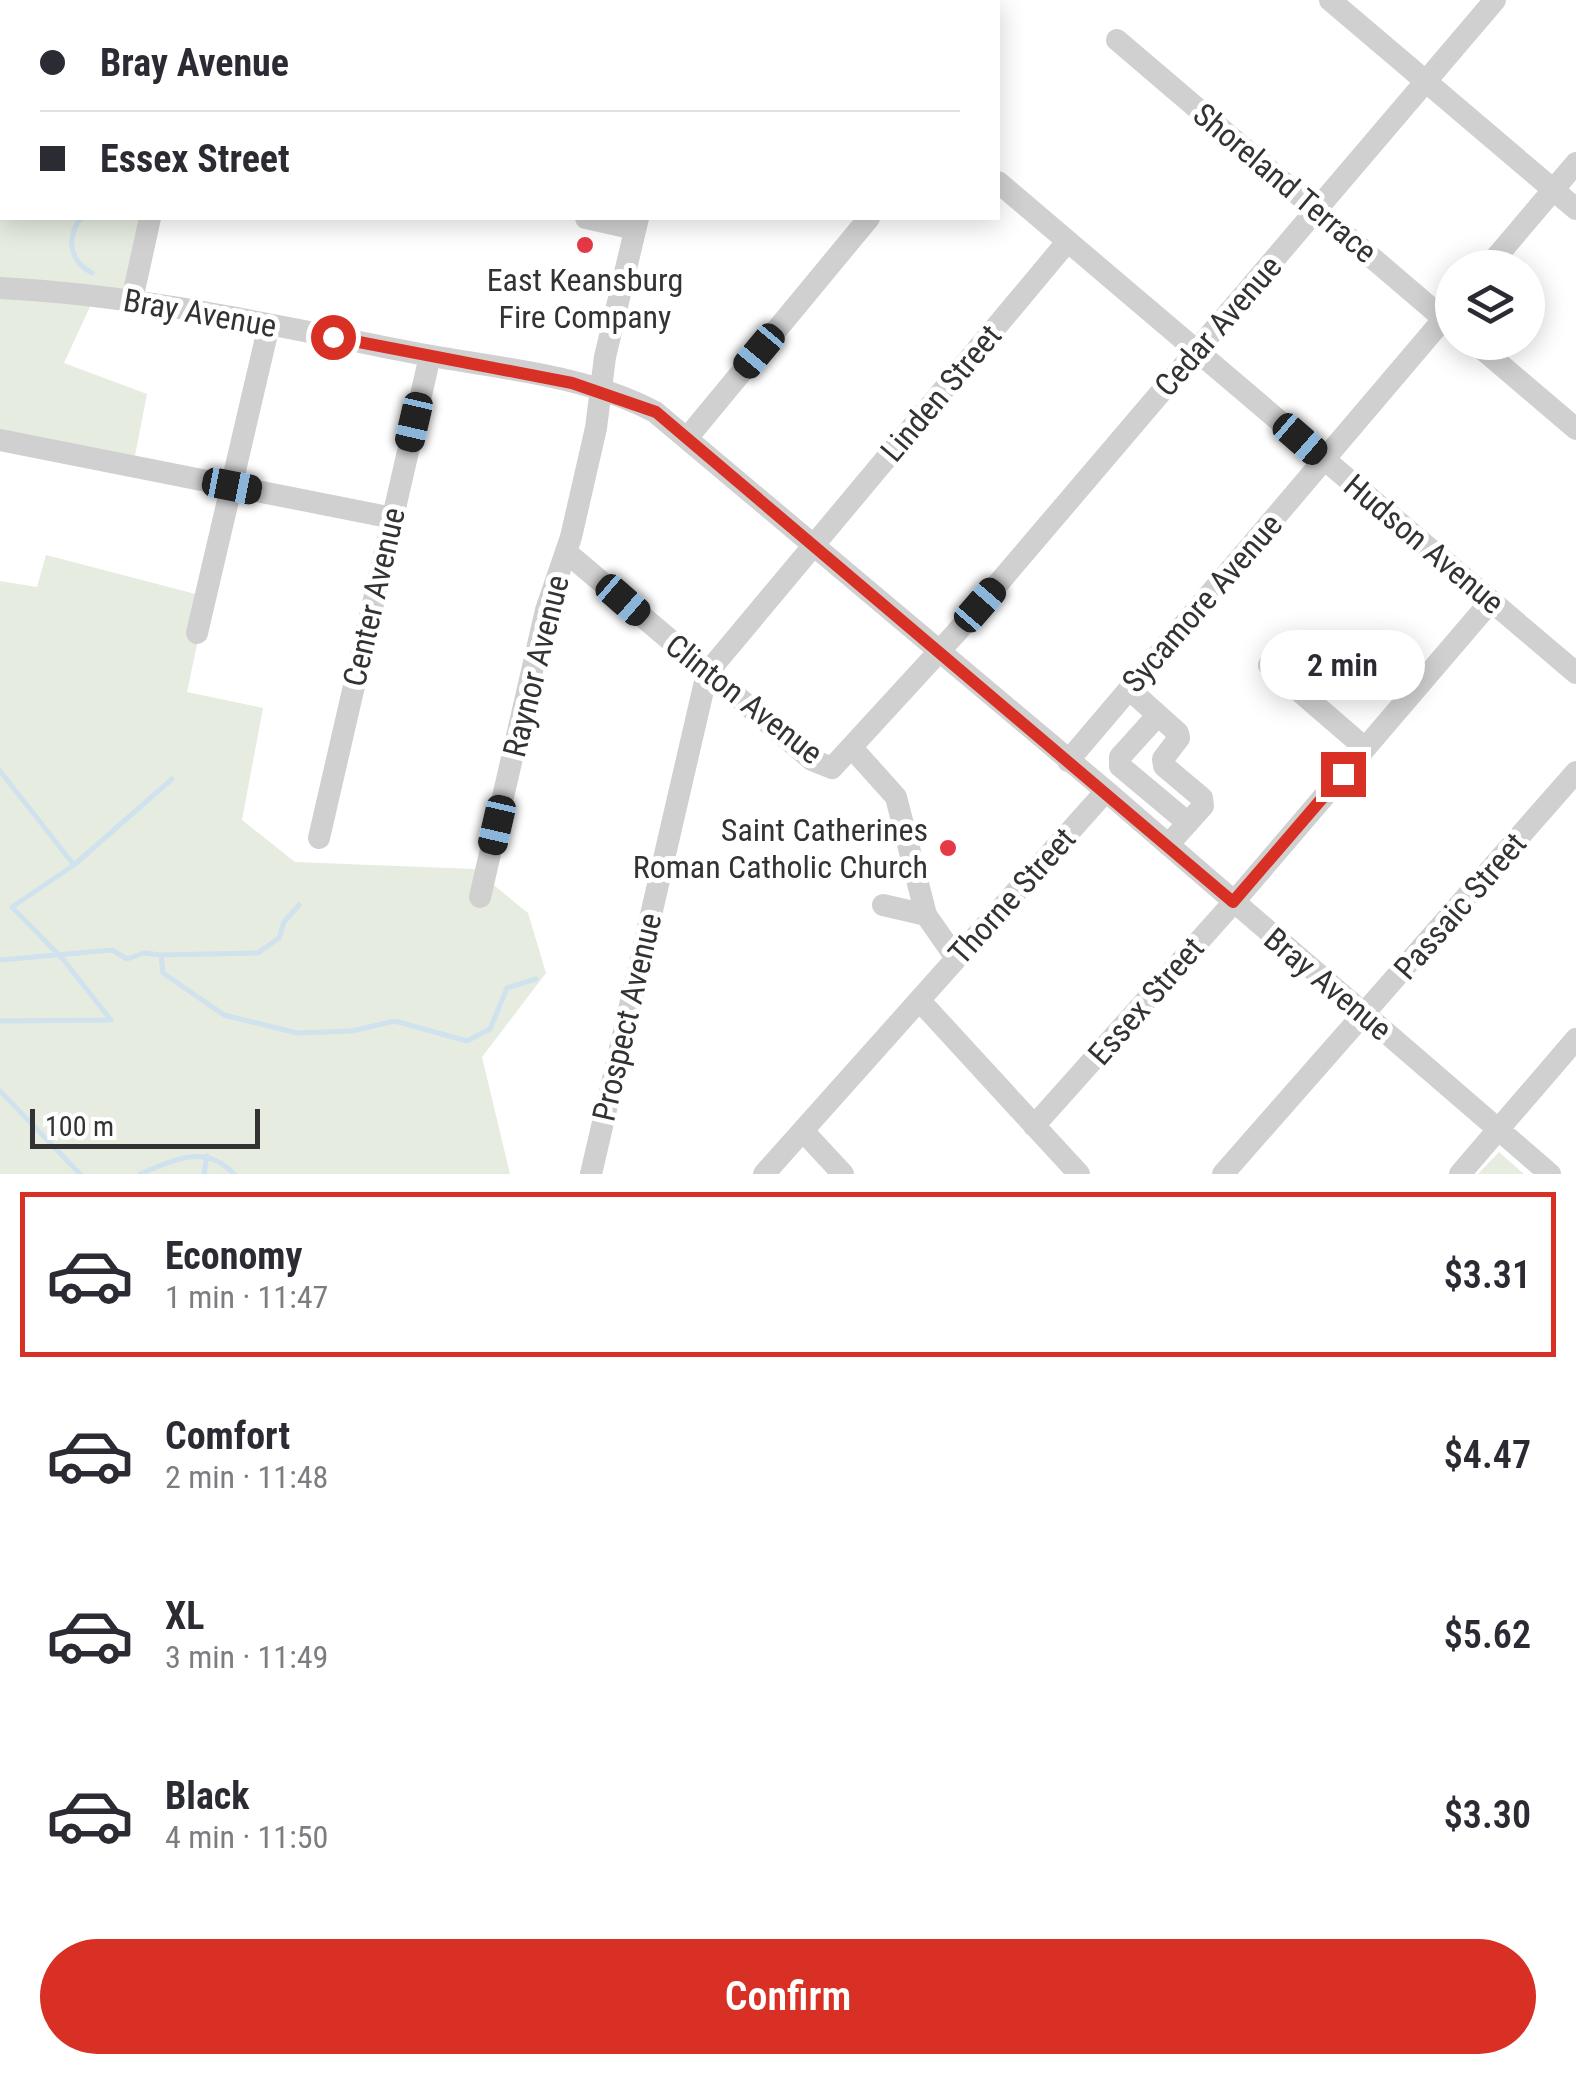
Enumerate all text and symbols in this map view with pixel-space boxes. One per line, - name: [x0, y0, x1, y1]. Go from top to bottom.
- text: Bray Avenue: [100, 41, 289, 85]
- street label: Shoreland Terrace: [1186, 95, 1384, 271]
- text: Essex Street: [100, 137, 290, 181]
- marker: East Keansburg Fire Company: [574, 234, 596, 256]
- street label: Cedar Avenue: [1147, 248, 1289, 404]
- map controls: [1435, 250, 1545, 360]
- button: layers: [1435, 250, 1545, 360]
- place label: East Keansburg Fire Company: [487, 261, 683, 336]
- street label: Bray Avenue: [121, 281, 279, 345]
- route start: [311, 315, 356, 360]
- street label: Linden Street: [873, 317, 1009, 469]
- car: [728, 318, 790, 384]
- car: [393, 389, 435, 455]
- car: [1268, 408, 1332, 470]
- car: [200, 466, 264, 506]
- street label: Hudson Avenue: [1336, 466, 1512, 622]
- street label: Center Avenue: [335, 504, 413, 690]
- street label: Sycamore Avenue: [1114, 506, 1290, 700]
- car: [591, 569, 655, 631]
- street label: Raynor Avenue: [495, 571, 577, 761]
- car: [949, 573, 1011, 637]
- street label: Clinton Avenue: [658, 626, 830, 772]
- callout: 2 min: [1260, 629, 1426, 699]
- text: 2 min: [1307, 646, 1378, 684]
- route end: [1321, 752, 1366, 797]
- car: [476, 792, 518, 858]
- place label: Saint Catherines Roman Catholic Church: [633, 811, 928, 886]
- street label: Thorne Street: [941, 820, 1083, 972]
- street label: Passaic Street: [1386, 825, 1534, 987]
- marker: Saint Catherines Roman Catholic Church: [937, 837, 959, 859]
- street label: Prospect Avenue: [585, 909, 669, 1125]
- street label: Bray Avenue: [1257, 920, 1399, 1048]
- street label: Essex Street: [1080, 929, 1212, 1073]
- scale bar: [30, 1104, 260, 1148]
- text: 100 m: [45, 1110, 114, 1143]
- icon: car: [45, 1230, 135, 1320]
- text: Economy: [165, 1234, 302, 1278]
- text: $3.31: [1444, 1253, 1531, 1297]
- text: 1 min · 11:47: [165, 1278, 328, 1316]
- icon: car: [45, 1410, 135, 1500]
- text: Comfort: [165, 1414, 290, 1458]
- text: $4.47: [1444, 1433, 1531, 1477]
- text: 2 min · 11:48: [165, 1458, 328, 1496]
- icon: car: [45, 1590, 135, 1680]
- text: XL: [165, 1594, 204, 1638]
- text: $5.62: [1444, 1613, 1531, 1657]
- text: 3 min · 11:49: [165, 1638, 328, 1676]
- icon: car: [45, 1770, 135, 1860]
- text: Black: [165, 1774, 249, 1818]
- text: $3.30: [1444, 1793, 1531, 1837]
- text: 4 min · 11:50: [165, 1818, 328, 1856]
- button: Confirm: [40, 1939, 1536, 2054]

